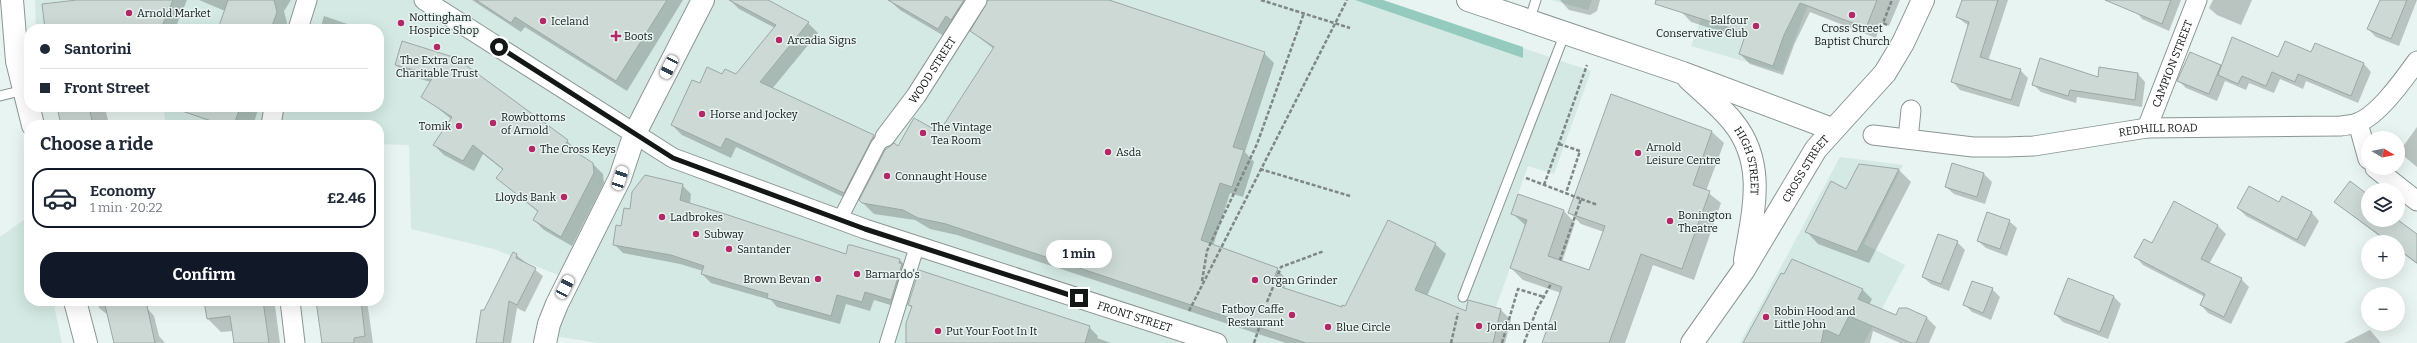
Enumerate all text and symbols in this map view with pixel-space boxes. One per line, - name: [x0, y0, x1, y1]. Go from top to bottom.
- place label: Arnold Market: [137, 7, 211, 20]
- marker: Arnold Market: [124, 8, 134, 18]
- marker: Cross Street Baptist Church: [1847, 10, 1857, 20]
- place label: Nottingham Hospice Shop: [409, 11, 479, 37]
- place label: Balfour Conservative Club: [1656, 14, 1748, 40]
- place label: Iceland: [551, 15, 589, 28]
- marker: Iceland: [538, 16, 548, 26]
- marker: Nottingham Hospice Shop: [396, 18, 406, 28]
- street label: CAMPION STREET: [2150, 18, 2196, 109]
- marker: Balfour Conservative Club: [1751, 21, 1761, 31]
- place label: Cross Street Baptist Church: [1814, 22, 1890, 48]
- place label: Boots: [624, 30, 653, 43]
- marker: Boots: [611, 31, 621, 41]
- place label: Arcadia Signs: [787, 34, 856, 47]
- street label: WOOD STREET: [907, 34, 959, 106]
- marker: Arcadia Signs: [774, 35, 784, 45]
- route start: [490, 38, 508, 56]
- text: Santorini: [64, 40, 131, 58]
- marker: The Extra Care Charitable Trust: [432, 42, 442, 52]
- place label: The Extra Care Charitable Trust: [396, 54, 478, 80]
- car: [658, 54, 680, 80]
- text: Front Street: [64, 79, 150, 97]
- place label: Horse and Jockey: [710, 108, 798, 121]
- marker: Horse and Jockey: [697, 109, 707, 119]
- place label: Rowbottoms of Arnold: [501, 111, 565, 137]
- marker: Rowbottoms of Arnold: [488, 118, 498, 128]
- place label: Tomik: [419, 120, 452, 133]
- marker: Tomik: [454, 121, 464, 131]
- place label: The Vintage Tea Room: [931, 121, 992, 147]
- street label: REDHILL ROAD: [2118, 121, 2198, 139]
- street label: HIGH STREET: [1731, 124, 1761, 196]
- marker: The Vintage Tea Room: [918, 128, 928, 138]
- north arrow: [2361, 131, 2405, 175]
- map controls: [2361, 131, 2405, 331]
- text: Choose a ride: [40, 133, 153, 155]
- street label: CROSS STREET: [1780, 133, 1832, 205]
- place label: Arnold Leisure Centre: [1646, 141, 1721, 167]
- place label: The Cross Keys: [540, 143, 616, 156]
- marker: The Cross Keys: [527, 144, 537, 154]
- place label: Asda: [1116, 146, 1141, 159]
- marker: Asda: [1103, 147, 1113, 157]
- marker: Arnold Leisure Centre: [1633, 148, 1643, 158]
- car: [611, 165, 629, 191]
- place label: Connaught House: [895, 170, 987, 183]
- marker: Connaught House: [882, 171, 892, 181]
- icon: car: [42, 180, 78, 216]
- text: Economy: [90, 182, 156, 200]
- button: layers: [2361, 183, 2405, 227]
- text: £2.46: [327, 189, 366, 207]
- place label: Lloyds Bank: [495, 191, 557, 204]
- marker: Lloyds Bank: [559, 192, 569, 202]
- text: 1 min · 20:22: [90, 200, 163, 215]
- place label: Bonington Theatre: [1678, 209, 1732, 235]
- place label: Ladbrokes: [670, 211, 723, 224]
- marker: Ladbrokes: [657, 212, 667, 222]
- marker: Bonington Theatre: [1665, 216, 1675, 226]
- place label: Subway: [704, 228, 744, 241]
- marker: Subway: [691, 229, 701, 239]
- button: +: [2361, 235, 2405, 279]
- callout: 1 min: [1046, 240, 1112, 268]
- place label: Santander: [737, 243, 791, 256]
- marker: Santander: [724, 244, 734, 254]
- text: 1 min: [1063, 246, 1095, 261]
- button: Confirm: [40, 252, 368, 298]
- place label: Barnardo's: [865, 268, 920, 281]
- marker: Barnardo's: [852, 269, 862, 279]
- place label: Brown Bevan: [743, 273, 810, 286]
- car: [554, 274, 576, 300]
- marker: Brown Bevan: [813, 274, 823, 284]
- place label: Organ Grinder: [1263, 274, 1337, 287]
- marker: Organ Grinder: [1250, 275, 1260, 285]
- button: −: [2361, 287, 2405, 331]
- route end: [1070, 289, 1088, 307]
- street label: FRONT STREET: [1095, 299, 1174, 335]
- place label: Fatboy Caffe Restaurant: [1221, 303, 1284, 329]
- place label: Robin Hood and Little John: [1774, 305, 1856, 331]
- marker: Fatboy Caffe Restaurant: [1287, 310, 1297, 320]
- marker: Robin Hood and Little John: [1761, 312, 1771, 322]
- place label: Jordan Dental: [1486, 320, 1557, 333]
- place label: Blue Circle: [1336, 321, 1390, 334]
- marker: Jordan Dental: [1474, 321, 1484, 331]
- marker: Blue Circle: [1323, 322, 1333, 332]
- place label: Put Your Foot In It: [946, 325, 1037, 338]
- marker: Put Your Foot In It: [933, 326, 943, 336]

